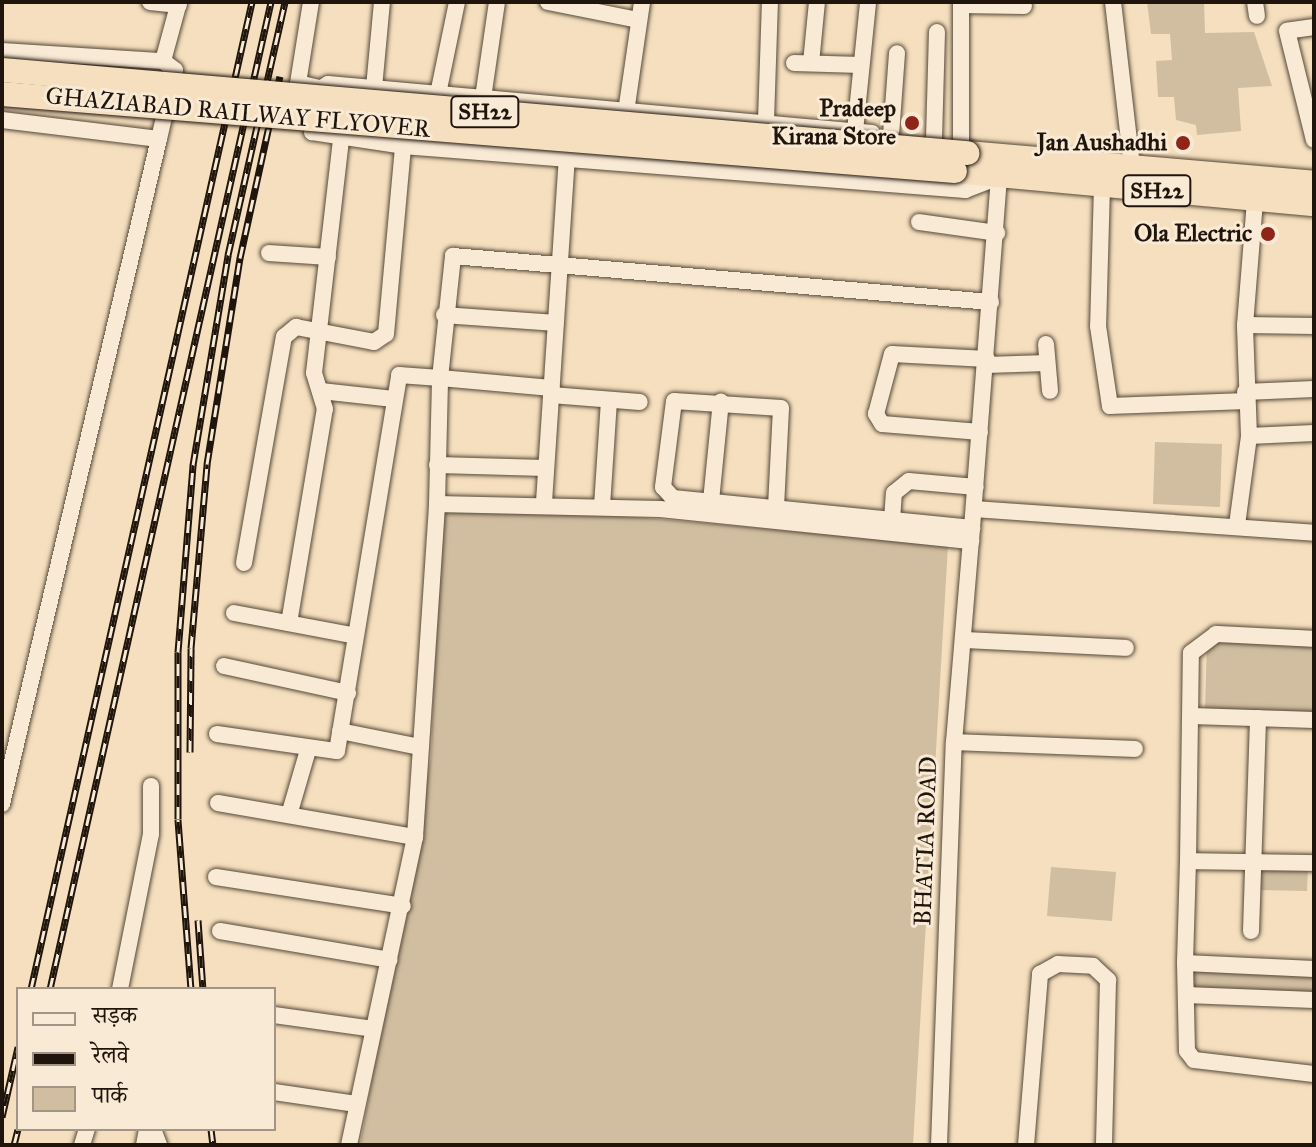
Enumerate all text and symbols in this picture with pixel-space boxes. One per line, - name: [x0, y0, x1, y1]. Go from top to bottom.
- street label: GHAZIABAD RAILWAY FLYOVER: [44, 82, 432, 144]
- road number: SH22: [449, 94, 521, 130]
- place label: Pradeep Kirana Store: [772, 95, 896, 151]
- marker: Pradeep Kirana Store: [903, 114, 921, 132]
- place label: Jan Aushadhi: [1037, 129, 1167, 157]
- marker: Jan Aushadhi: [1174, 134, 1192, 152]
- road number: SH22: [1121, 173, 1193, 209]
- place label: Ola Electric: [1134, 220, 1252, 248]
- marker: Ola Electric: [1259, 225, 1277, 243]
- street label: BHATIA ROAD: [909, 756, 943, 926]
- legend: [16, 987, 276, 1131]
- text: सड़क: [92, 1000, 137, 1030]
- text: रेलवे: [92, 1040, 129, 1070]
- text: पार्क: [92, 1080, 127, 1110]

